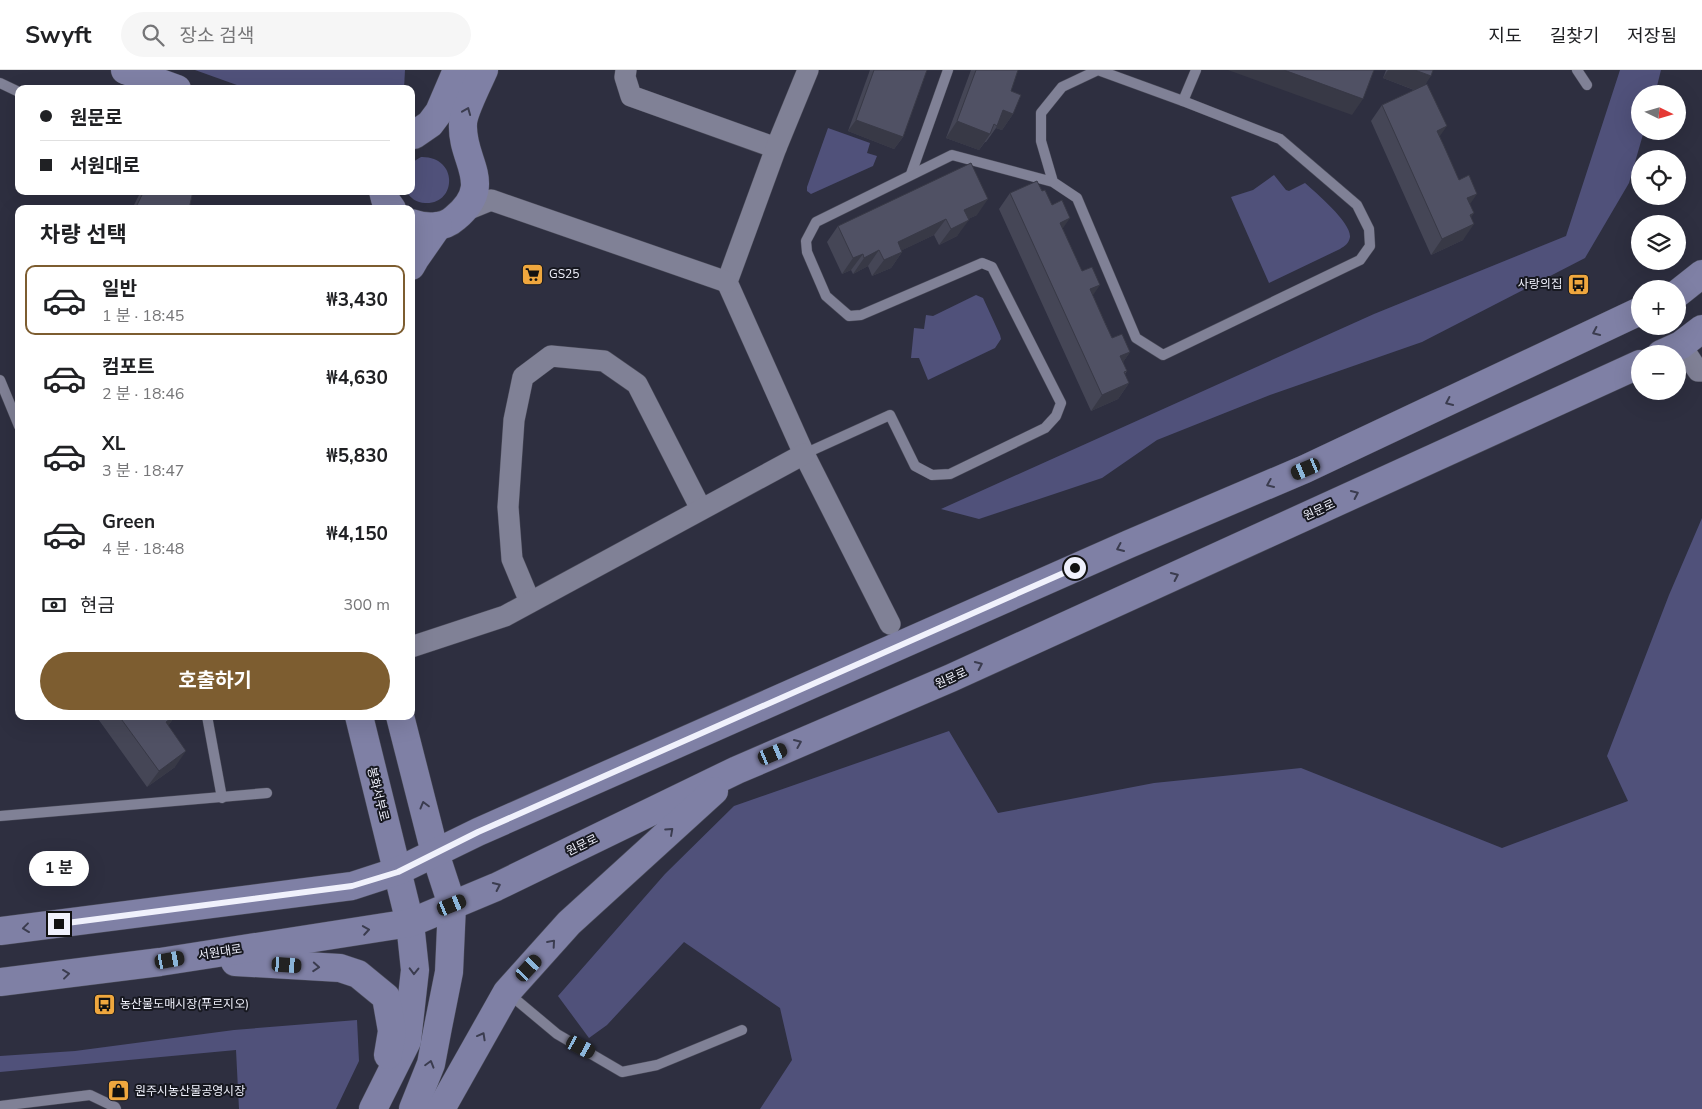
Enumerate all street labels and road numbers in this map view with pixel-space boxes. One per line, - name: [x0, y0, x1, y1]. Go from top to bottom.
- street label: 원문로: [1301, 496, 1337, 524]
- street label: 원문로: [933, 664, 969, 692]
- street label: 봉화서부로: [364, 765, 392, 823]
- street label: 원문로: [564, 831, 600, 859]
- street label: 서원대로: [197, 941, 243, 963]

